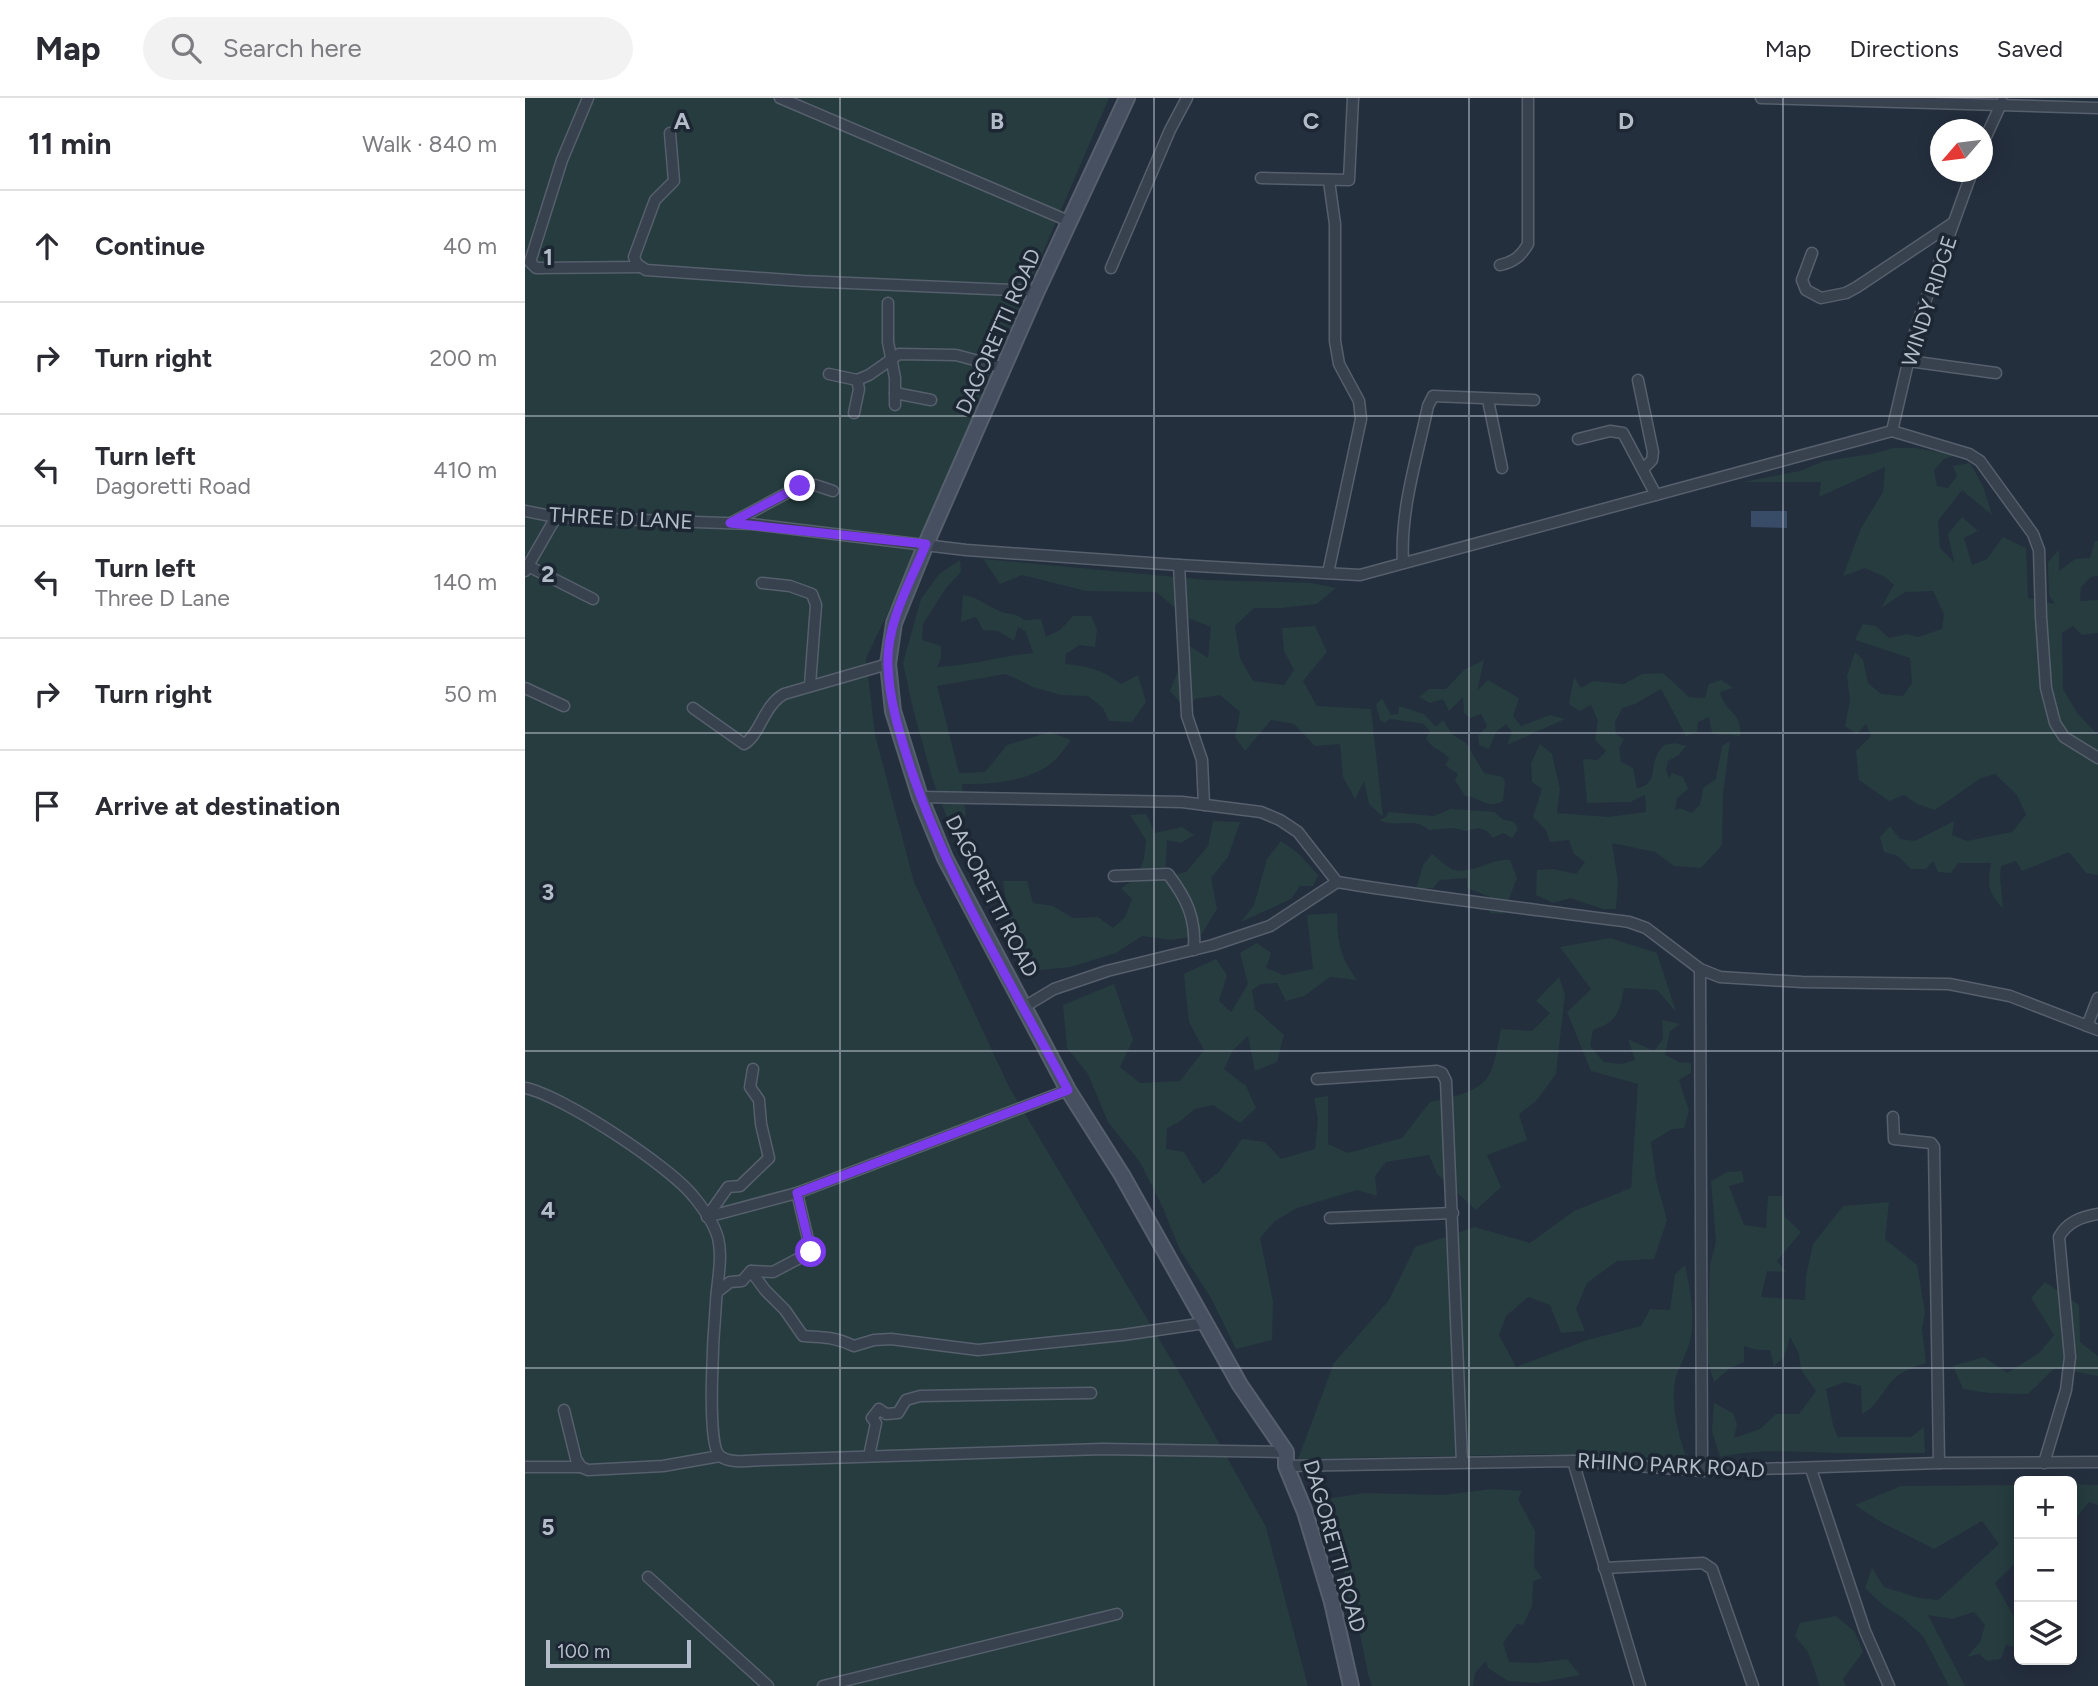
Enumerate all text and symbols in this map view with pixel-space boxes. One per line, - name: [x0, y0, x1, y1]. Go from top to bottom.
- search box: [143, 17, 633, 80]
- text: Map: [35, 29, 101, 68]
- icon: search: [167, 29, 205, 67]
- text: Search here: [223, 32, 362, 64]
- text: Map: [1765, 34, 1811, 63]
- text: Directions: [1849, 34, 1959, 63]
- text: Saved: [1997, 34, 2063, 63]
- text: A: [674, 107, 691, 135]
- text: B: [990, 107, 1004, 135]
- text: C: [1303, 107, 1320, 135]
- text: D: [1618, 107, 1634, 135]
- north arrow: [1930, 119, 1993, 182]
- text: 11 min: [28, 125, 112, 162]
- text: Walk · 840 m: [362, 130, 497, 158]
- icon: ahead: [28, 227, 66, 265]
- text: Continue: [95, 230, 205, 262]
- text: 40 m: [443, 232, 497, 260]
- street label: WINDY RIDGE: [1896, 233, 1962, 369]
- text: 1: [543, 243, 553, 271]
- street label: DAGORETTI ROAD: [950, 245, 1046, 417]
- icon: right: [28, 339, 66, 377]
- text: Turn right: [95, 342, 212, 374]
- text: 200 m: [429, 344, 497, 372]
- text: Turn left: [95, 440, 196, 472]
- icon: left: [28, 451, 66, 489]
- text: 410 m: [433, 456, 497, 484]
- route end: [784, 470, 815, 501]
- text: Dagoretti Road: [95, 472, 251, 500]
- street label: THREE D LANE: [548, 502, 694, 534]
- text: Turn left: [95, 552, 196, 584]
- text: 2: [541, 560, 555, 588]
- icon: left: [28, 563, 66, 601]
- text: 140 m: [433, 568, 497, 596]
- text: Three D Lane: [95, 584, 230, 612]
- icon: right: [28, 675, 66, 713]
- text: Turn right: [95, 678, 212, 710]
- text: 50 m: [444, 680, 497, 708]
- icon: arrive: [28, 787, 66, 825]
- text: Arrive at destination: [95, 790, 340, 822]
- street label: DAGORETTI ROAD: [940, 811, 1044, 981]
- text: 3: [542, 878, 554, 906]
- text: 4: [541, 1196, 555, 1224]
- route start: [795, 1236, 826, 1267]
- street label: RHINO PARK ROAD: [1576, 1448, 1766, 1482]
- street label: DAGORETTI ROAD: [1298, 1457, 1372, 1635]
- map controls: [2014, 1476, 2077, 1665]
- button: +: [2014, 1476, 2077, 1539]
- text: 5: [541, 1513, 555, 1541]
- button: −: [2014, 1539, 2077, 1602]
- button: layers: [2014, 1602, 2077, 1665]
- scale bar: [546, 1637, 691, 1669]
- text: 100 m: [557, 1640, 610, 1663]

